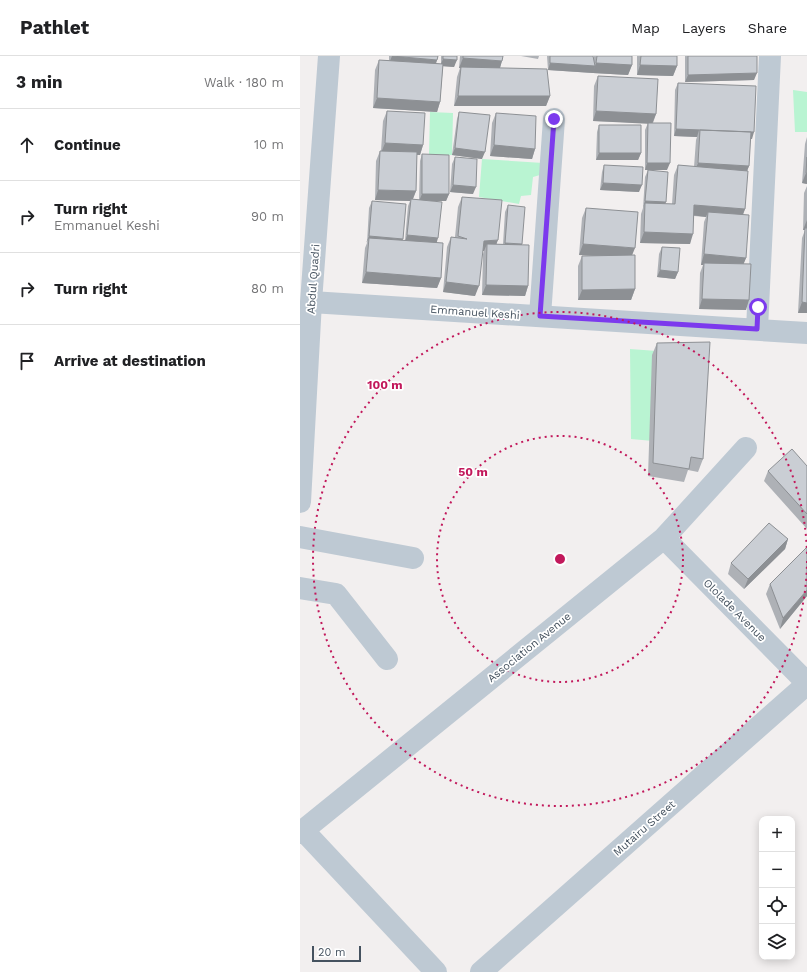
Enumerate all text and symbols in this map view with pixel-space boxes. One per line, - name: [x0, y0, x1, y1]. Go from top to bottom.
- text: Pathlet: [20, 16, 89, 39]
- text: Map: [631, 20, 660, 36]
- text: Layers: [682, 20, 726, 36]
- text: Share: [748, 20, 787, 36]
- text: 3 min: [16, 72, 62, 92]
- text: Walk · 180 m: [204, 75, 284, 90]
- route end: [545, 110, 563, 128]
- icon: ahead: [16, 134, 38, 156]
- text: Continue: [54, 136, 121, 154]
- text: 10 m: [254, 137, 284, 152]
- text: Turn right: [54, 200, 127, 218]
- icon: right: [16, 206, 38, 228]
- text: 90 m: [251, 209, 284, 224]
- text: Emmanuel Keshi: [54, 218, 160, 233]
- street label: Abdul Quadri: [305, 244, 322, 314]
- icon: right: [16, 278, 38, 300]
- text: Turn right: [54, 280, 127, 298]
- text: 80 m: [251, 281, 284, 296]
- route start: [749, 298, 767, 316]
- street label: Emmanuel Keshi: [430, 303, 520, 322]
- icon: arrive: [16, 350, 38, 372]
- text: Arrive at destination: [54, 352, 206, 370]
- text: 100 m: [367, 378, 403, 392]
- text: 50 m: [458, 465, 488, 479]
- centre of rings: [553, 552, 567, 566]
- street label: Ololade Avenue: [701, 576, 769, 644]
- street label: Association Avenue: [485, 610, 574, 685]
- street label: Mutairu Street: [611, 798, 678, 859]
- map controls: [759, 816, 795, 960]
- button: +: [759, 816, 795, 852]
- button: −: [759, 852, 795, 888]
- button: locate: [759, 888, 795, 924]
- button: layers: [759, 924, 795, 960]
- scale bar: [312, 944, 361, 963]
- text: 20 m: [318, 946, 346, 959]

